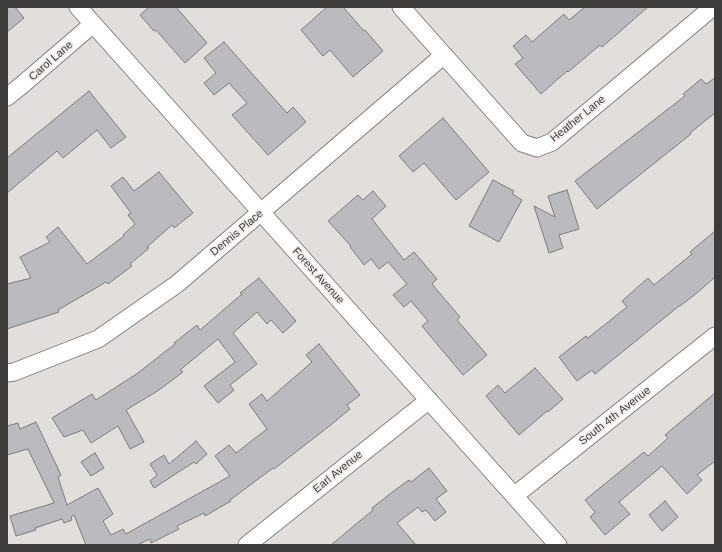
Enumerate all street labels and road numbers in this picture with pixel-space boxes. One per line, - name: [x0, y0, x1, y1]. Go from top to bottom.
- street label: Carol Lane: [26, 38, 76, 84]
- street label: Heather Lane: [548, 93, 608, 145]
- street label: Dennis Place: [208, 207, 266, 259]
- street label: Forest Avenue: [289, 245, 347, 307]
- street label: South 4th Avenue: [577, 384, 653, 448]
- street label: Earl Avenue: [311, 448, 365, 496]

